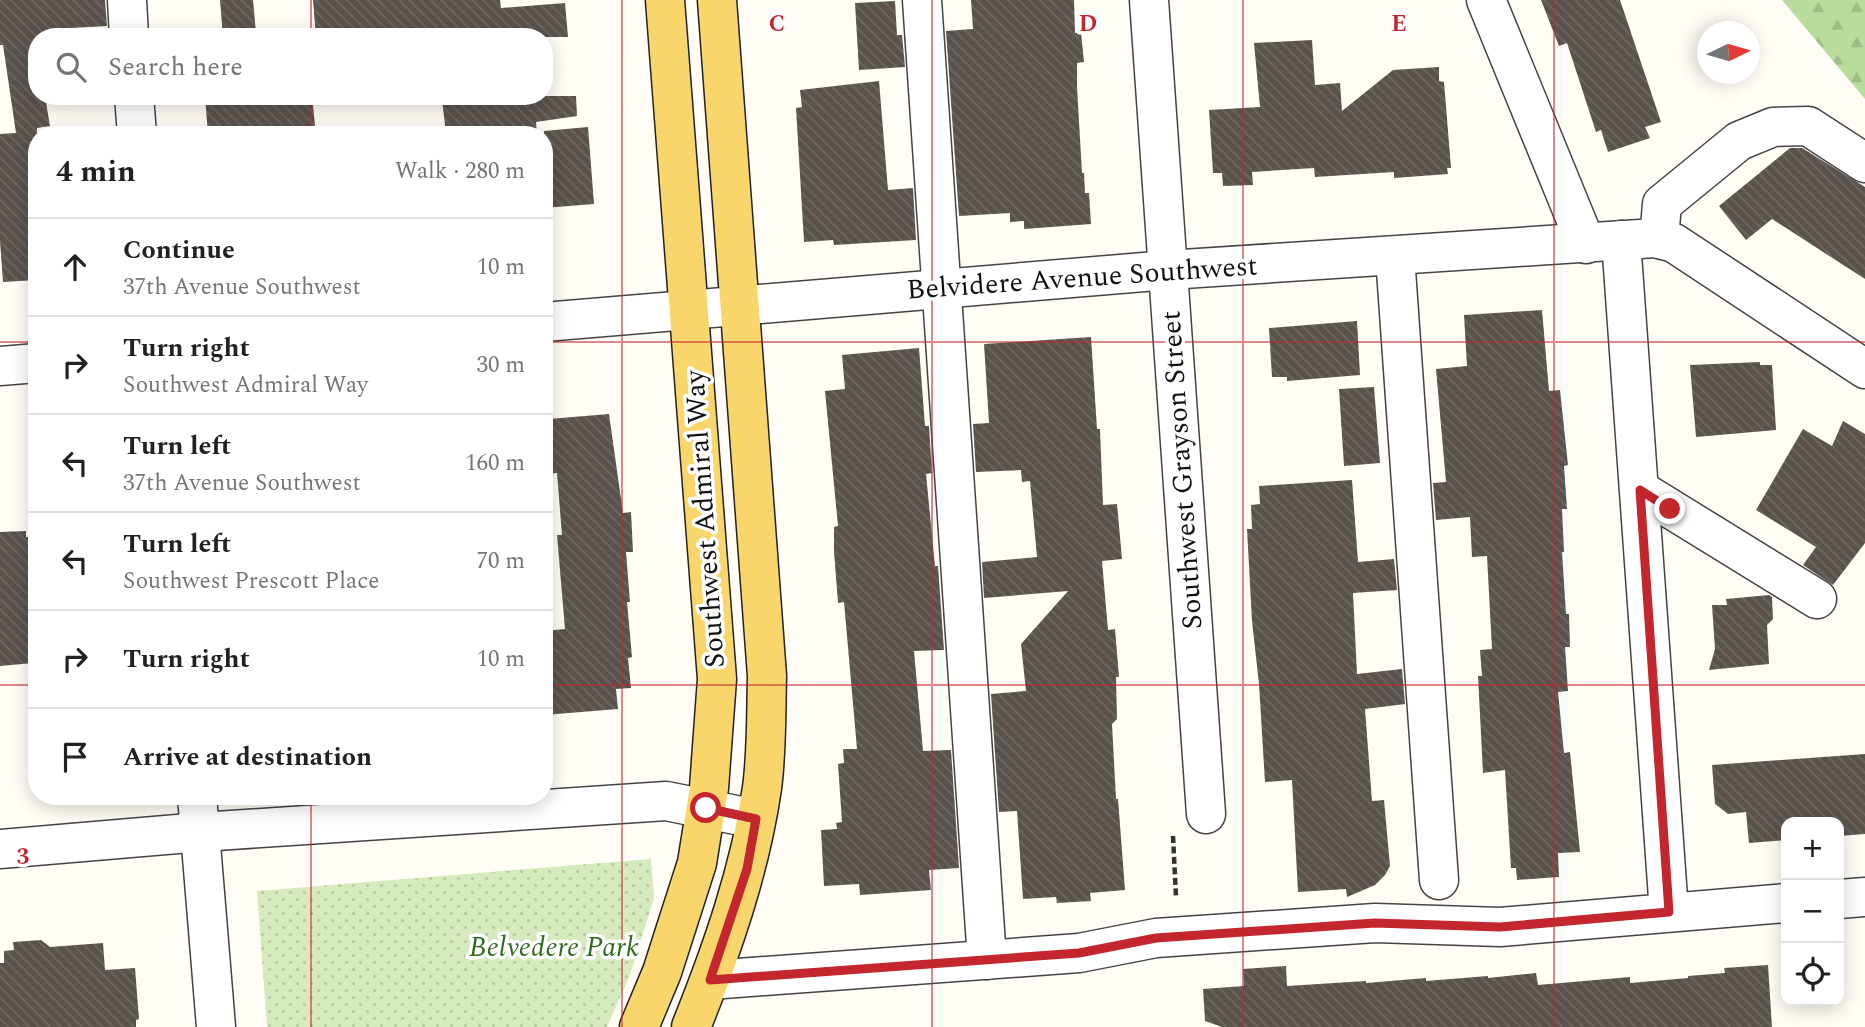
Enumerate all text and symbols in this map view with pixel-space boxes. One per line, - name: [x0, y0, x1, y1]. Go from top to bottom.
- text: C: [769, 7, 785, 42]
- text: D: [1079, 7, 1097, 42]
- text: E: [1391, 7, 1407, 42]
- north arrow: [1697, 21, 1760, 84]
- search box: [28, 28, 553, 105]
- text: Search here: [108, 47, 243, 87]
- icon: search: [52, 48, 90, 86]
- text: 4 min: [56, 149, 136, 195]
- text: Walk · 280 m: [395, 154, 525, 189]
- text: Continue: [123, 230, 235, 270]
- street label: Belvidere Avenue Southwest: [905, 244, 1259, 312]
- icon: ahead: [56, 248, 94, 286]
- text: 10 m: [476, 250, 525, 285]
- text: 37th Avenue Southwest: [123, 270, 361, 305]
- street label: Southwest Grayson Street: [1149, 309, 1215, 631]
- text: Turn right: [123, 328, 250, 368]
- icon: right: [56, 346, 94, 384]
- text: 30 m: [476, 348, 525, 383]
- street label: Southwest Admiral Way: [673, 367, 737, 669]
- text: Southwest Admiral Way: [123, 368, 368, 403]
- text: Turn left: [123, 426, 231, 466]
- icon: left: [56, 444, 94, 482]
- text: 160 m: [465, 446, 525, 481]
- text: 37th Avenue Southwest: [123, 466, 361, 501]
- route end: [1654, 493, 1685, 524]
- text: Turn left: [123, 524, 231, 564]
- icon: left: [56, 542, 94, 580]
- text: 70 m: [476, 544, 525, 579]
- text: Southwest Prescott Place: [123, 564, 379, 599]
- text: Turn right: [123, 639, 250, 679]
- icon: right: [56, 640, 94, 678]
- text: 10 m: [476, 642, 525, 677]
- text: Arrive at destination: [123, 737, 372, 777]
- icon: arrive: [56, 738, 94, 776]
- route start: [690, 792, 721, 823]
- map controls: [1781, 817, 1844, 1006]
- button: +: [1781, 817, 1844, 880]
- text: 3: [17, 840, 30, 875]
- button: −: [1781, 880, 1844, 943]
- park label: Belvedere Park: [469, 926, 639, 969]
- button: locate: [1781, 943, 1844, 1006]

